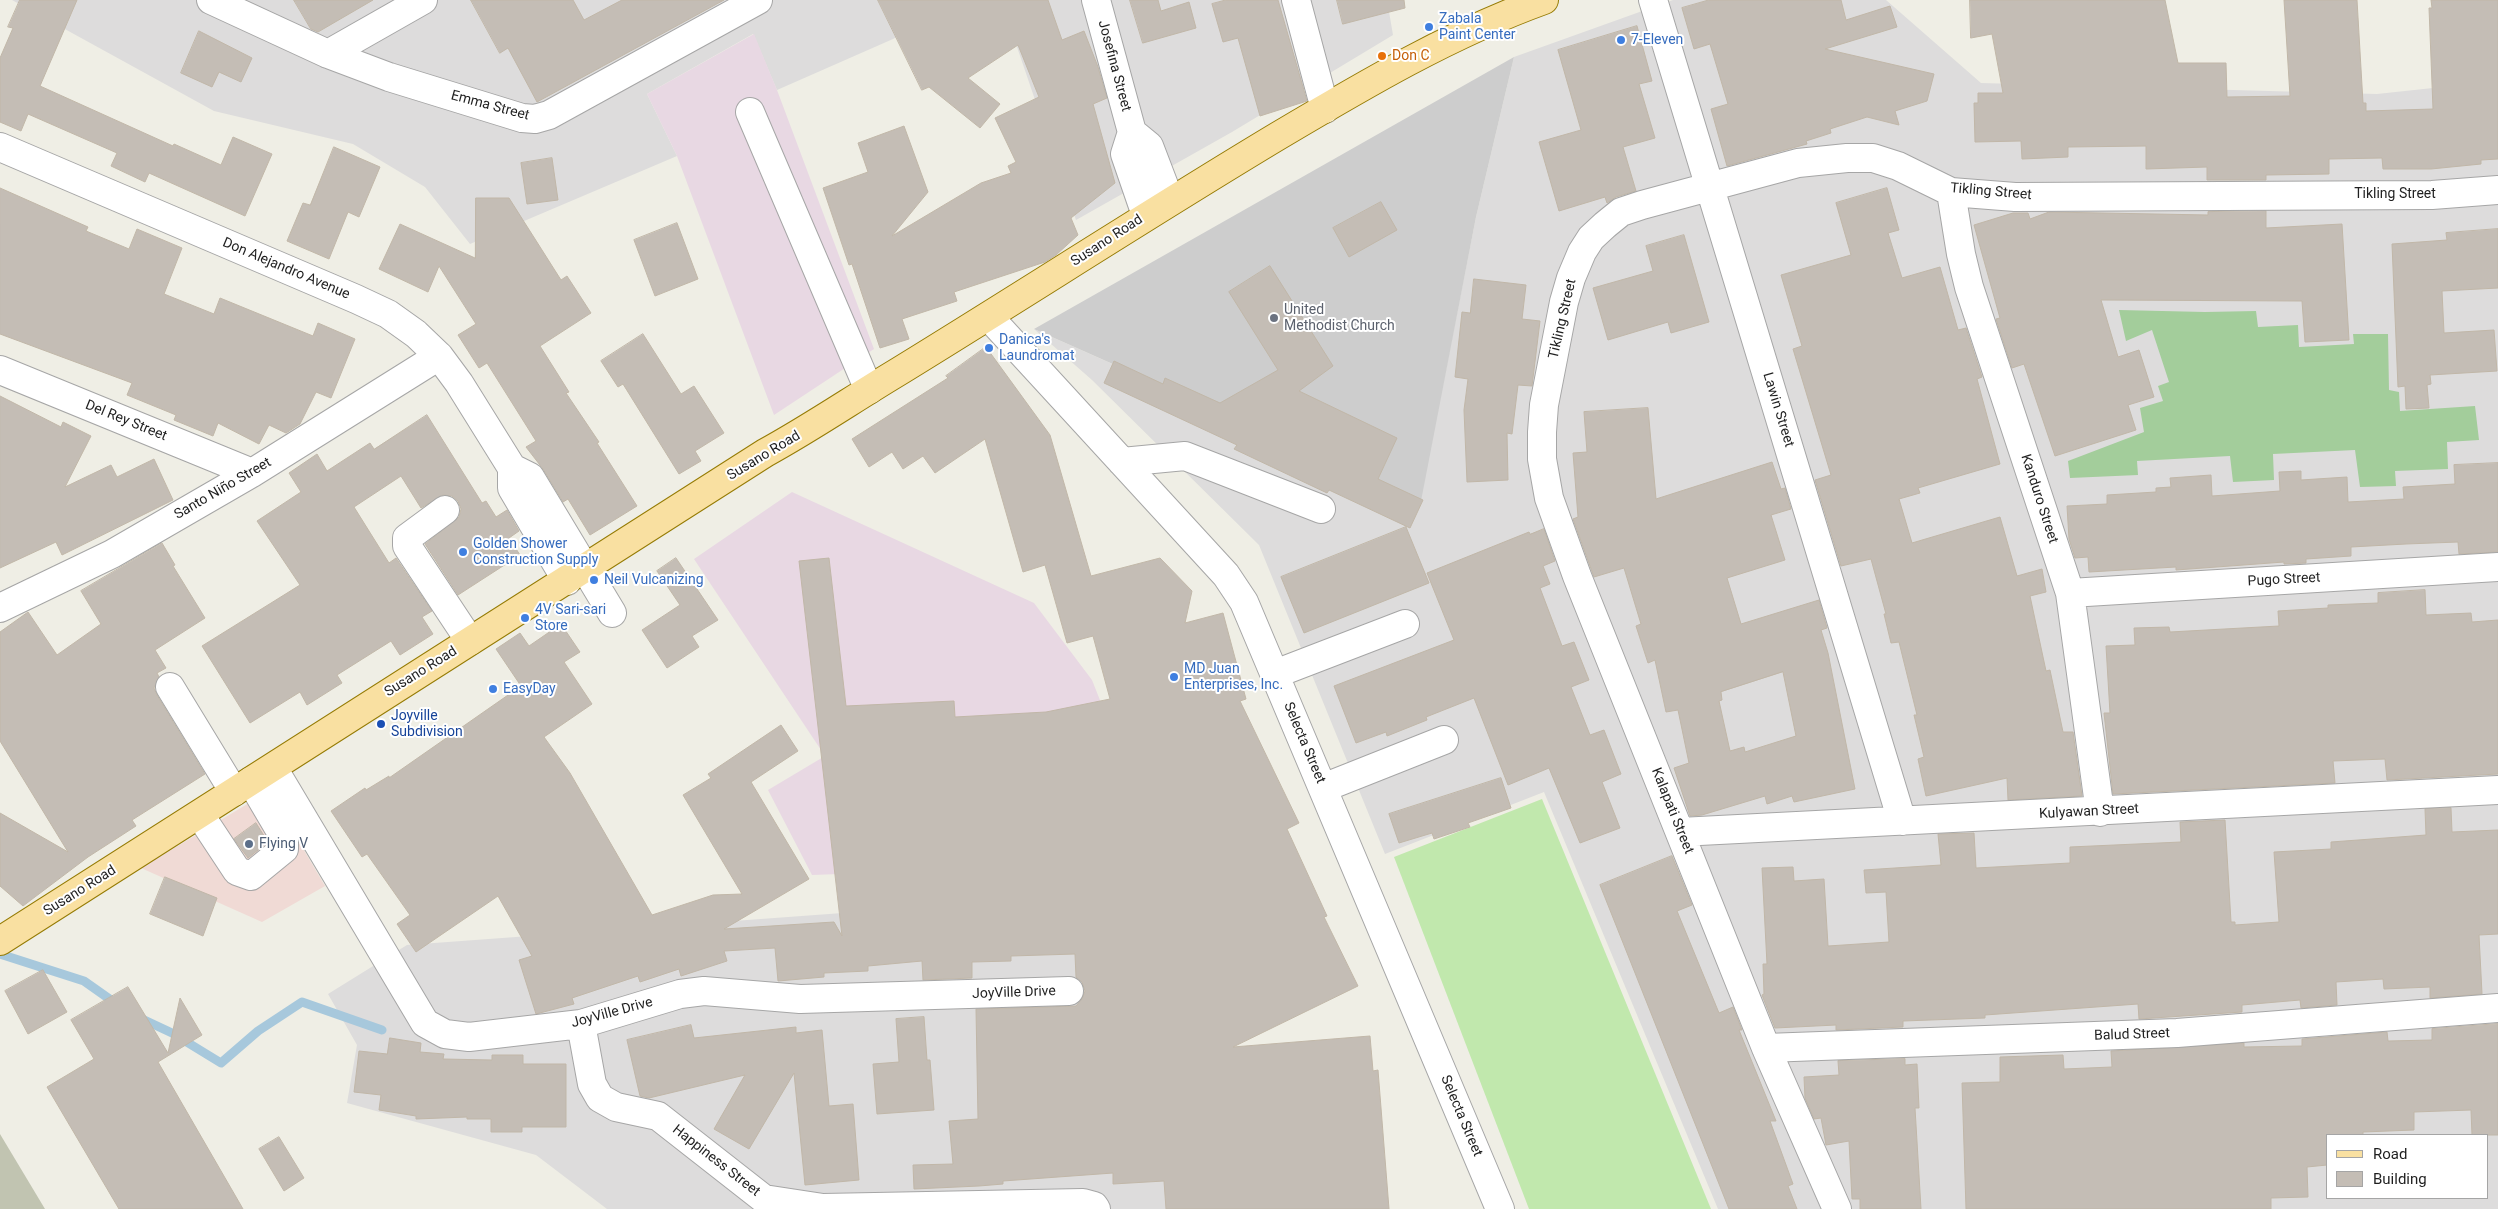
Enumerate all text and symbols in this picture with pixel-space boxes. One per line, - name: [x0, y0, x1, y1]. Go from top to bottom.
- place label: Zabala Paint Center: [1439, 11, 1516, 44]
- street label: Josefina Street: [1094, 18, 1134, 114]
- marker: Zabala Paint Center: [1423, 21, 1435, 33]
- place label: 7-Eleven: [1631, 32, 1683, 48]
- marker: 7-Eleven: [1615, 34, 1627, 46]
- place label: Don C: [1392, 48, 1429, 64]
- marker: Don C: [1376, 50, 1388, 62]
- street label: Emma Street: [449, 87, 531, 125]
- street label: Tikling Street: [1950, 180, 2032, 204]
- street label: Tikling Street: [2354, 186, 2436, 202]
- street label: Susano Road: [1068, 212, 1146, 270]
- street label: Don Alejandro Avenue: [220, 235, 352, 303]
- street label: Tikling Street: [1546, 277, 1580, 361]
- place label: United Methodist Church: [1284, 302, 1395, 334]
- marker: United Methodist Church: [1268, 312, 1280, 324]
- place label: Danica's Laundromat: [999, 332, 1075, 364]
- marker: Danica's Laundromat: [983, 342, 995, 354]
- street label: Lawin Street: [1759, 371, 1797, 449]
- street label: Del Rey Street: [83, 397, 169, 445]
- street label: Susano Road: [724, 428, 804, 484]
- street label: Kanduro Street: [2017, 452, 2061, 546]
- street label: Santo Niño Street: [172, 454, 274, 524]
- place label: Golden Shower Construction Supply: [473, 536, 598, 568]
- marker: Golden Shower Construction Supply: [457, 546, 469, 558]
- street label: Pugo Street: [2247, 570, 2321, 590]
- place label: Neil Vulcanizing: [604, 572, 704, 588]
- marker: Neil Vulcanizing: [588, 574, 600, 586]
- place label: 4V Sari-sari Store: [535, 602, 606, 634]
- marker: 4V Sari-sari Store: [519, 612, 531, 624]
- street label: Susano Road: [382, 643, 460, 701]
- place label: MD Juan Enterprises, Inc.: [1184, 661, 1283, 694]
- marker: MD Juan Enterprises, Inc.: [1168, 671, 1180, 683]
- place label: EasyDay: [503, 681, 556, 697]
- marker: EasyDay: [487, 683, 499, 695]
- street label: Selecta Street: [1279, 700, 1329, 786]
- place label: Joyville Subdivision: [391, 708, 463, 740]
- marker: Joyville Subdivision: [375, 718, 387, 730]
- street label: Kalapati Street: [1647, 766, 1697, 856]
- street label: Kulyawan Street: [2039, 801, 2139, 823]
- place label: Flying V: [259, 836, 308, 852]
- marker: Flying V: [243, 838, 255, 850]
- street label: Susano Road: [41, 862, 119, 920]
- street label: JoyVille Drive: [972, 983, 1056, 1003]
- street label: JoyVille Drive: [569, 994, 655, 1032]
- street label: Balud Street: [2094, 1025, 2170, 1045]
- street label: Selecta Street: [1436, 1073, 1486, 1159]
- street label: Happiness Street: [669, 1122, 763, 1200]
- legend: [2326, 1134, 2488, 1199]
- text: Road: [2373, 1145, 2407, 1163]
- text: Building: [2373, 1170, 2427, 1188]

